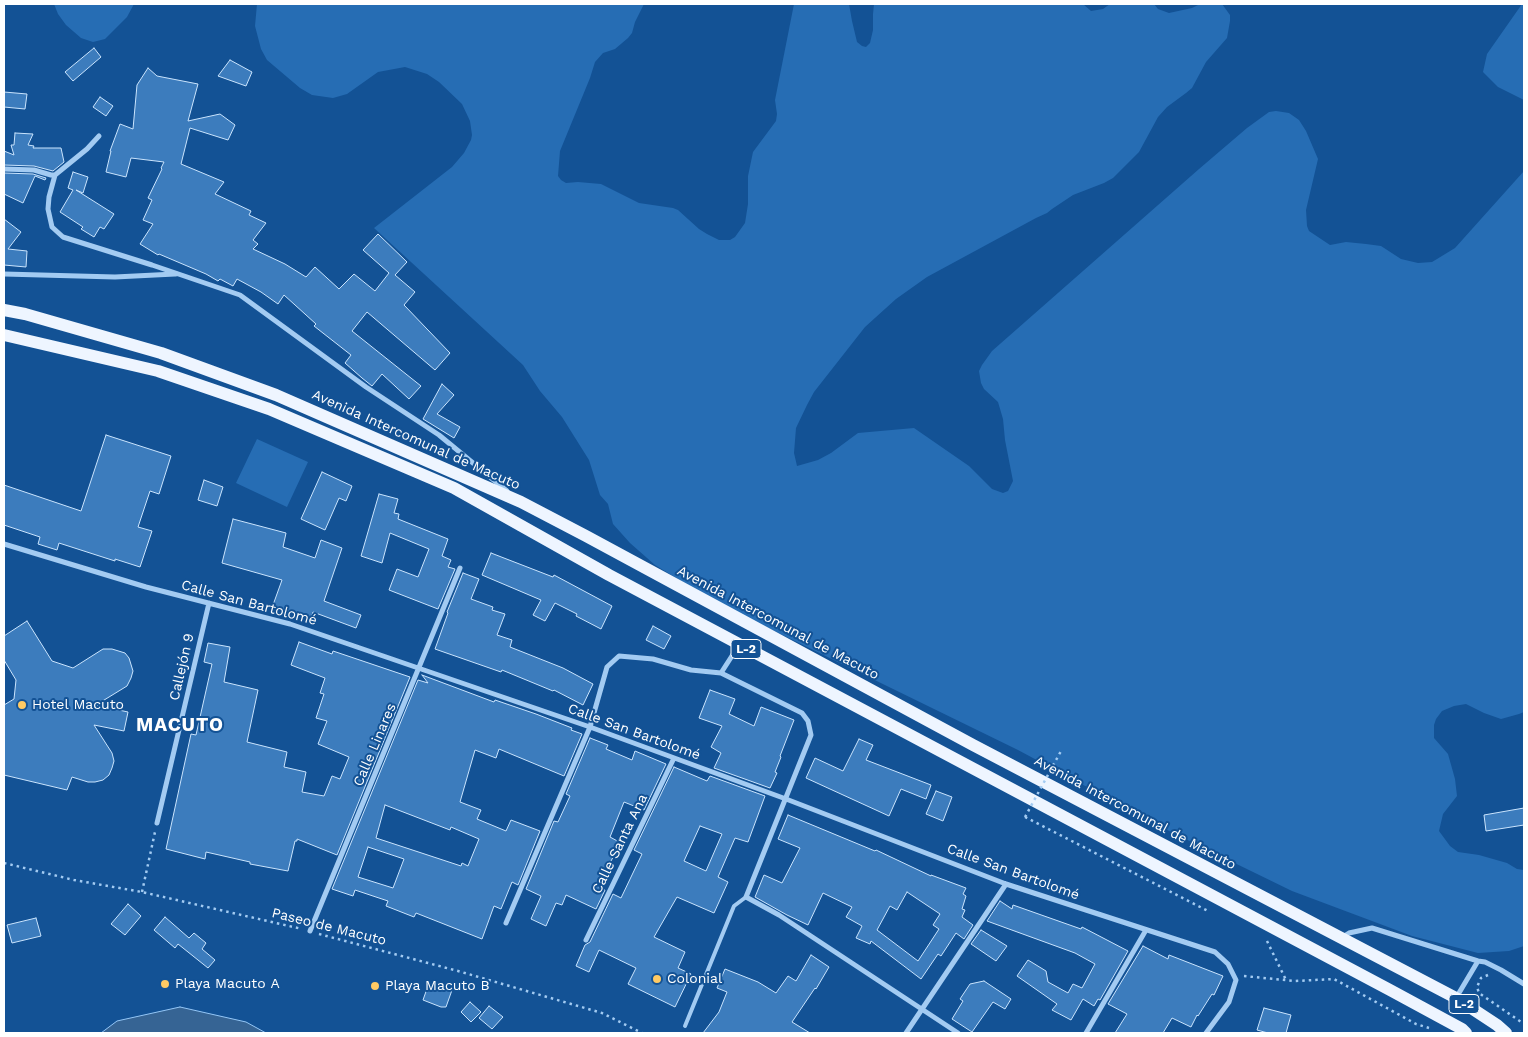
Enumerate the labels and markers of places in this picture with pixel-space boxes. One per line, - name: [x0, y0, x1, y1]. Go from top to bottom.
- place label: Hotel Macuto: [32, 697, 124, 713]
- marker: Hotel Macuto: [16, 699, 28, 711]
- place label: Colonial: [667, 971, 722, 987]
- marker: Colonial: [651, 973, 663, 985]
- place label: Playa Macuto A: [175, 976, 280, 992]
- marker: Playa Macuto A: [159, 978, 171, 990]
- place label: Playa Macuto B: [385, 978, 490, 994]
- marker: Playa Macuto B: [369, 980, 381, 992]

